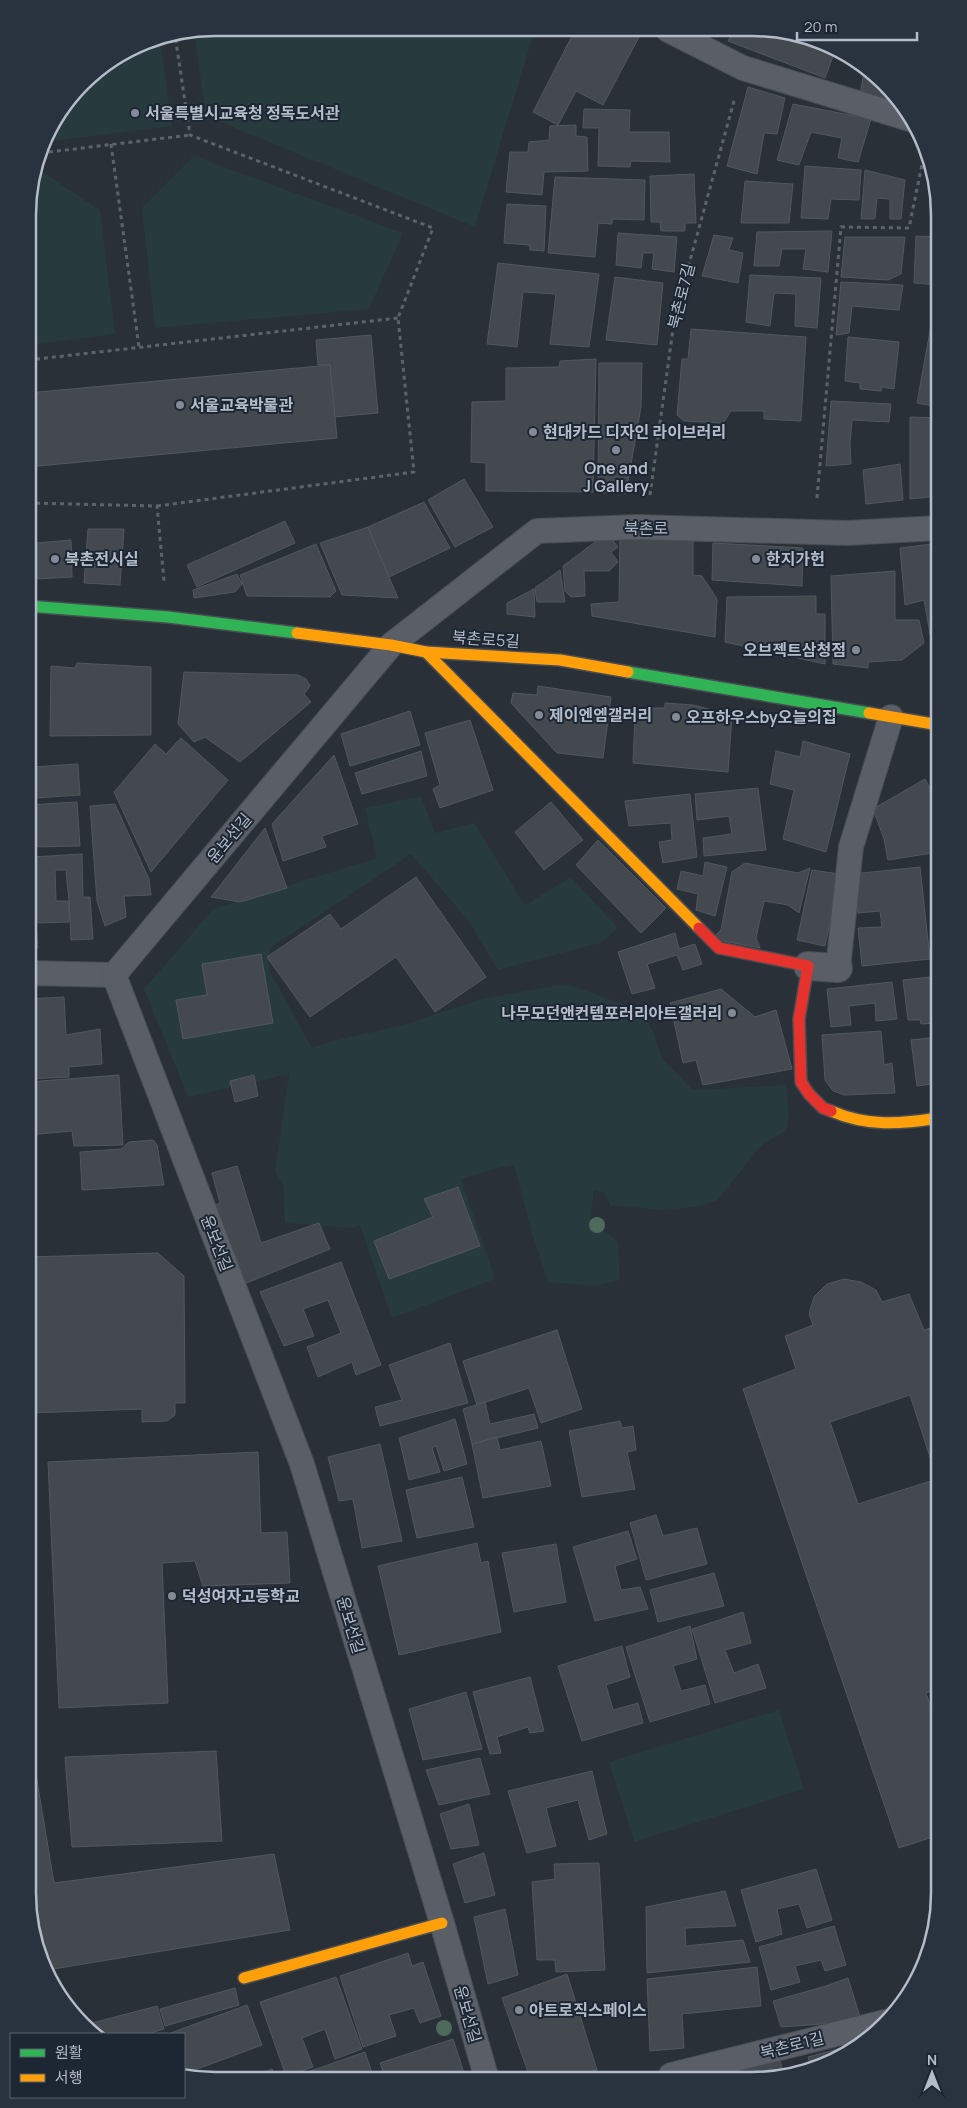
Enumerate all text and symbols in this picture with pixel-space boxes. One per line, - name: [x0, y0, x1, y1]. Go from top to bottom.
- scale bar: [797, 10, 917, 42]
- text: 20 m: [804, 16, 837, 37]
- place label: 서울특별시교육청 정독도서관: [145, 102, 340, 124]
- marker: 서울특별시교육청 정독도서관: [129, 107, 141, 119]
- street label: 북촌로7길: [662, 261, 700, 331]
- place label: 서울교육박물관: [190, 394, 293, 416]
- marker: 서울교육박물관: [174, 399, 186, 411]
- place label: 현대카드 디자인 라이브러리: [543, 421, 726, 443]
- marker: 현대카드 디자인 라이브러리: [527, 426, 539, 438]
- marker: One and J Gallery: [610, 444, 622, 456]
- place label: One and J Gallery: [583, 457, 649, 497]
- street label: 북촌로: [624, 517, 668, 539]
- place label: 북촌전시실: [65, 548, 139, 570]
- place label: 한지가헌: [766, 548, 825, 570]
- marker: 북촌전시실: [49, 553, 61, 565]
- marker: 한지가헌: [750, 553, 762, 565]
- street label: 북촌로5길: [451, 626, 521, 652]
- place label: 오브젝트삼청점: [743, 639, 846, 661]
- marker: 오브젝트삼청점: [850, 644, 862, 656]
- place label: 제이엔엠갤러리: [549, 704, 652, 726]
- place label: 오프하우스by오늘의집: [686, 706, 837, 728]
- marker: 제이엔엠갤러리: [533, 709, 545, 721]
- marker: 오프하우스by오늘의집: [670, 711, 682, 723]
- street label: 윤보선길: [202, 808, 256, 868]
- place label: 나무모던앤컨템포러리아트갤러리: [501, 1002, 722, 1024]
- marker: 나무모던앤컨템포러리아트갤러리: [726, 1007, 738, 1019]
- street label: 윤보선길: [196, 1212, 238, 1274]
- place label: 덕성여자고등학교: [182, 1585, 300, 1607]
- marker: 덕성여자고등학교: [166, 1590, 178, 1602]
- street label: 윤보선길: [332, 1594, 370, 1656]
- street label: 윤보선길: [449, 1983, 487, 2045]
- place label: 아트로직스페이스: [529, 1999, 647, 2021]
- marker: 아트로직스페이스: [513, 2004, 525, 2016]
- street label: 북촌로1길: [758, 2026, 826, 2064]
- legend: [10, 2033, 185, 2098]
- text: 원활: [55, 2042, 83, 2063]
- north arrow: [907, 2048, 957, 2098]
- text: N: [927, 2050, 937, 2069]
- text: 서행: [55, 2067, 83, 2088]

